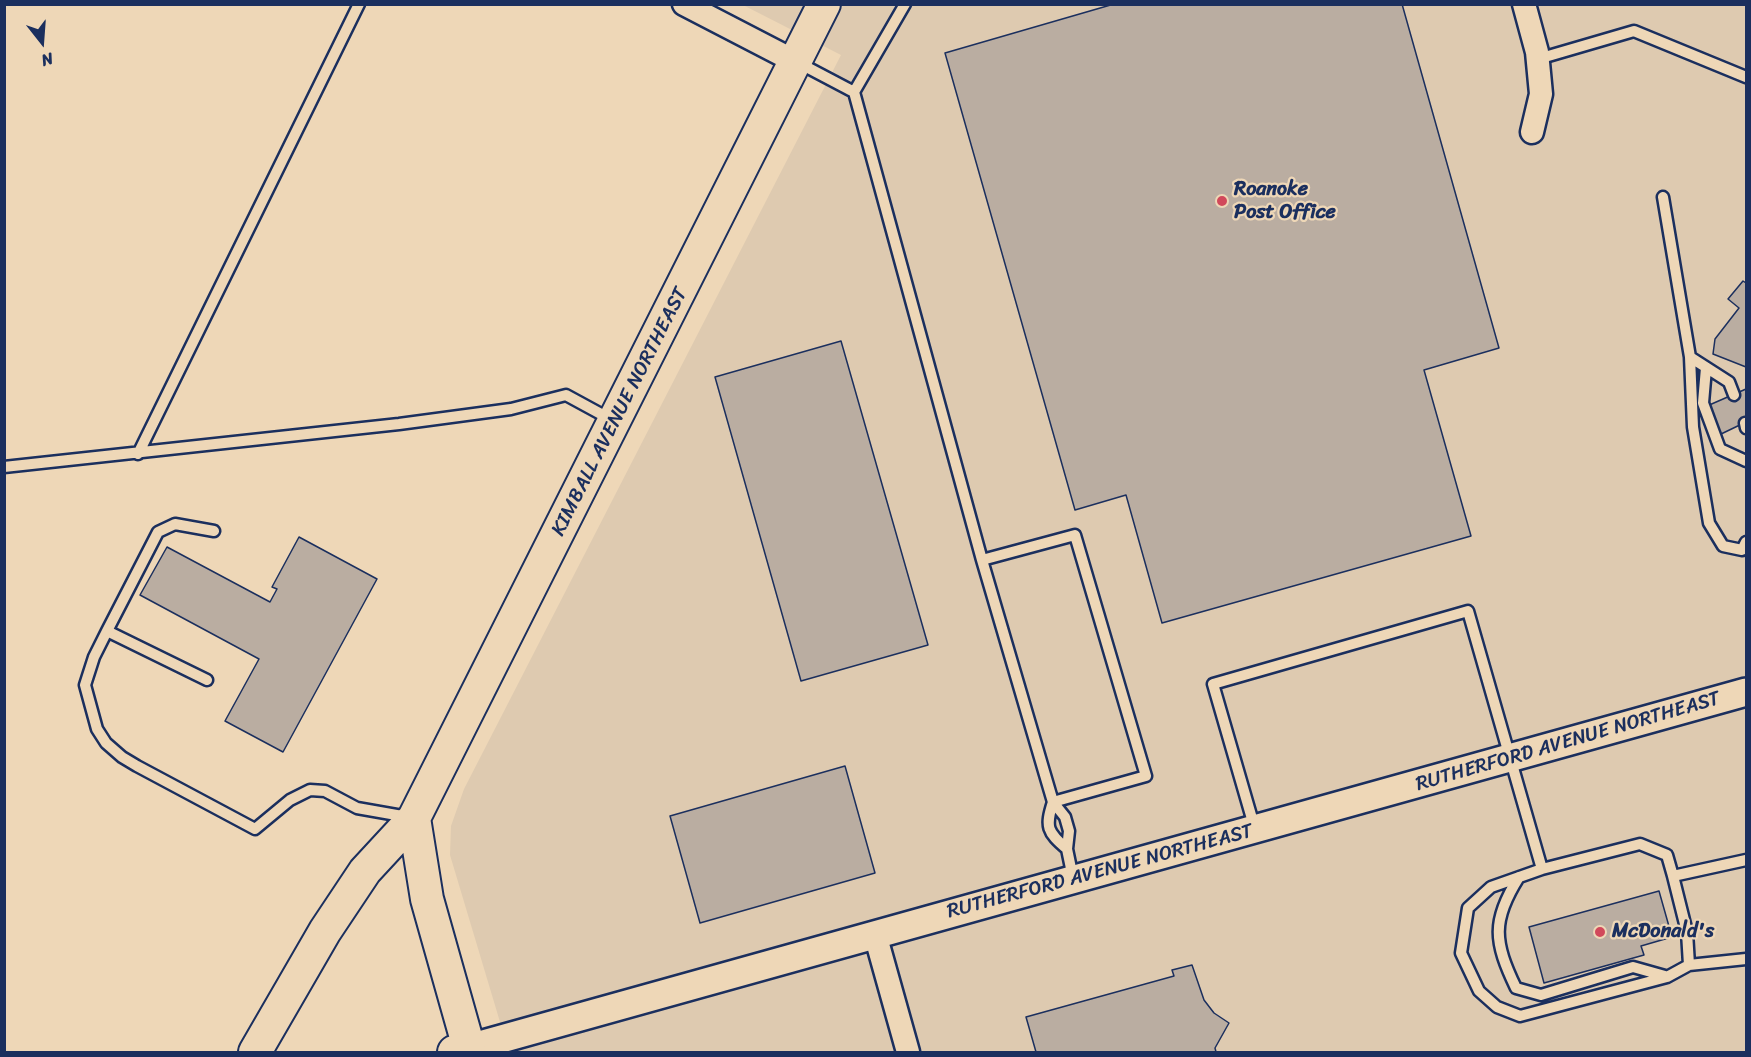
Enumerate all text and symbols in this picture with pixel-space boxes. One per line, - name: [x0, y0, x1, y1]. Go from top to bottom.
- north arrow: [12, 12, 72, 72]
- text: N: [38, 44, 57, 75]
- place label: Roanoke Post Office: [1234, 178, 1336, 225]
- marker: Roanoke Post Office: [1215, 194, 1229, 208]
- street label: KIMBALL AVENUE NORTHEAST: [547, 284, 693, 540]
- street label: RUTHERFORD AVENUE NORTHEAST: [1413, 687, 1723, 797]
- street label: RUTHERFORD AVENUE NORTHEAST: [945, 820, 1255, 924]
- place label: McDonald's: [1612, 920, 1714, 944]
- marker: McDonald's: [1593, 925, 1607, 939]

